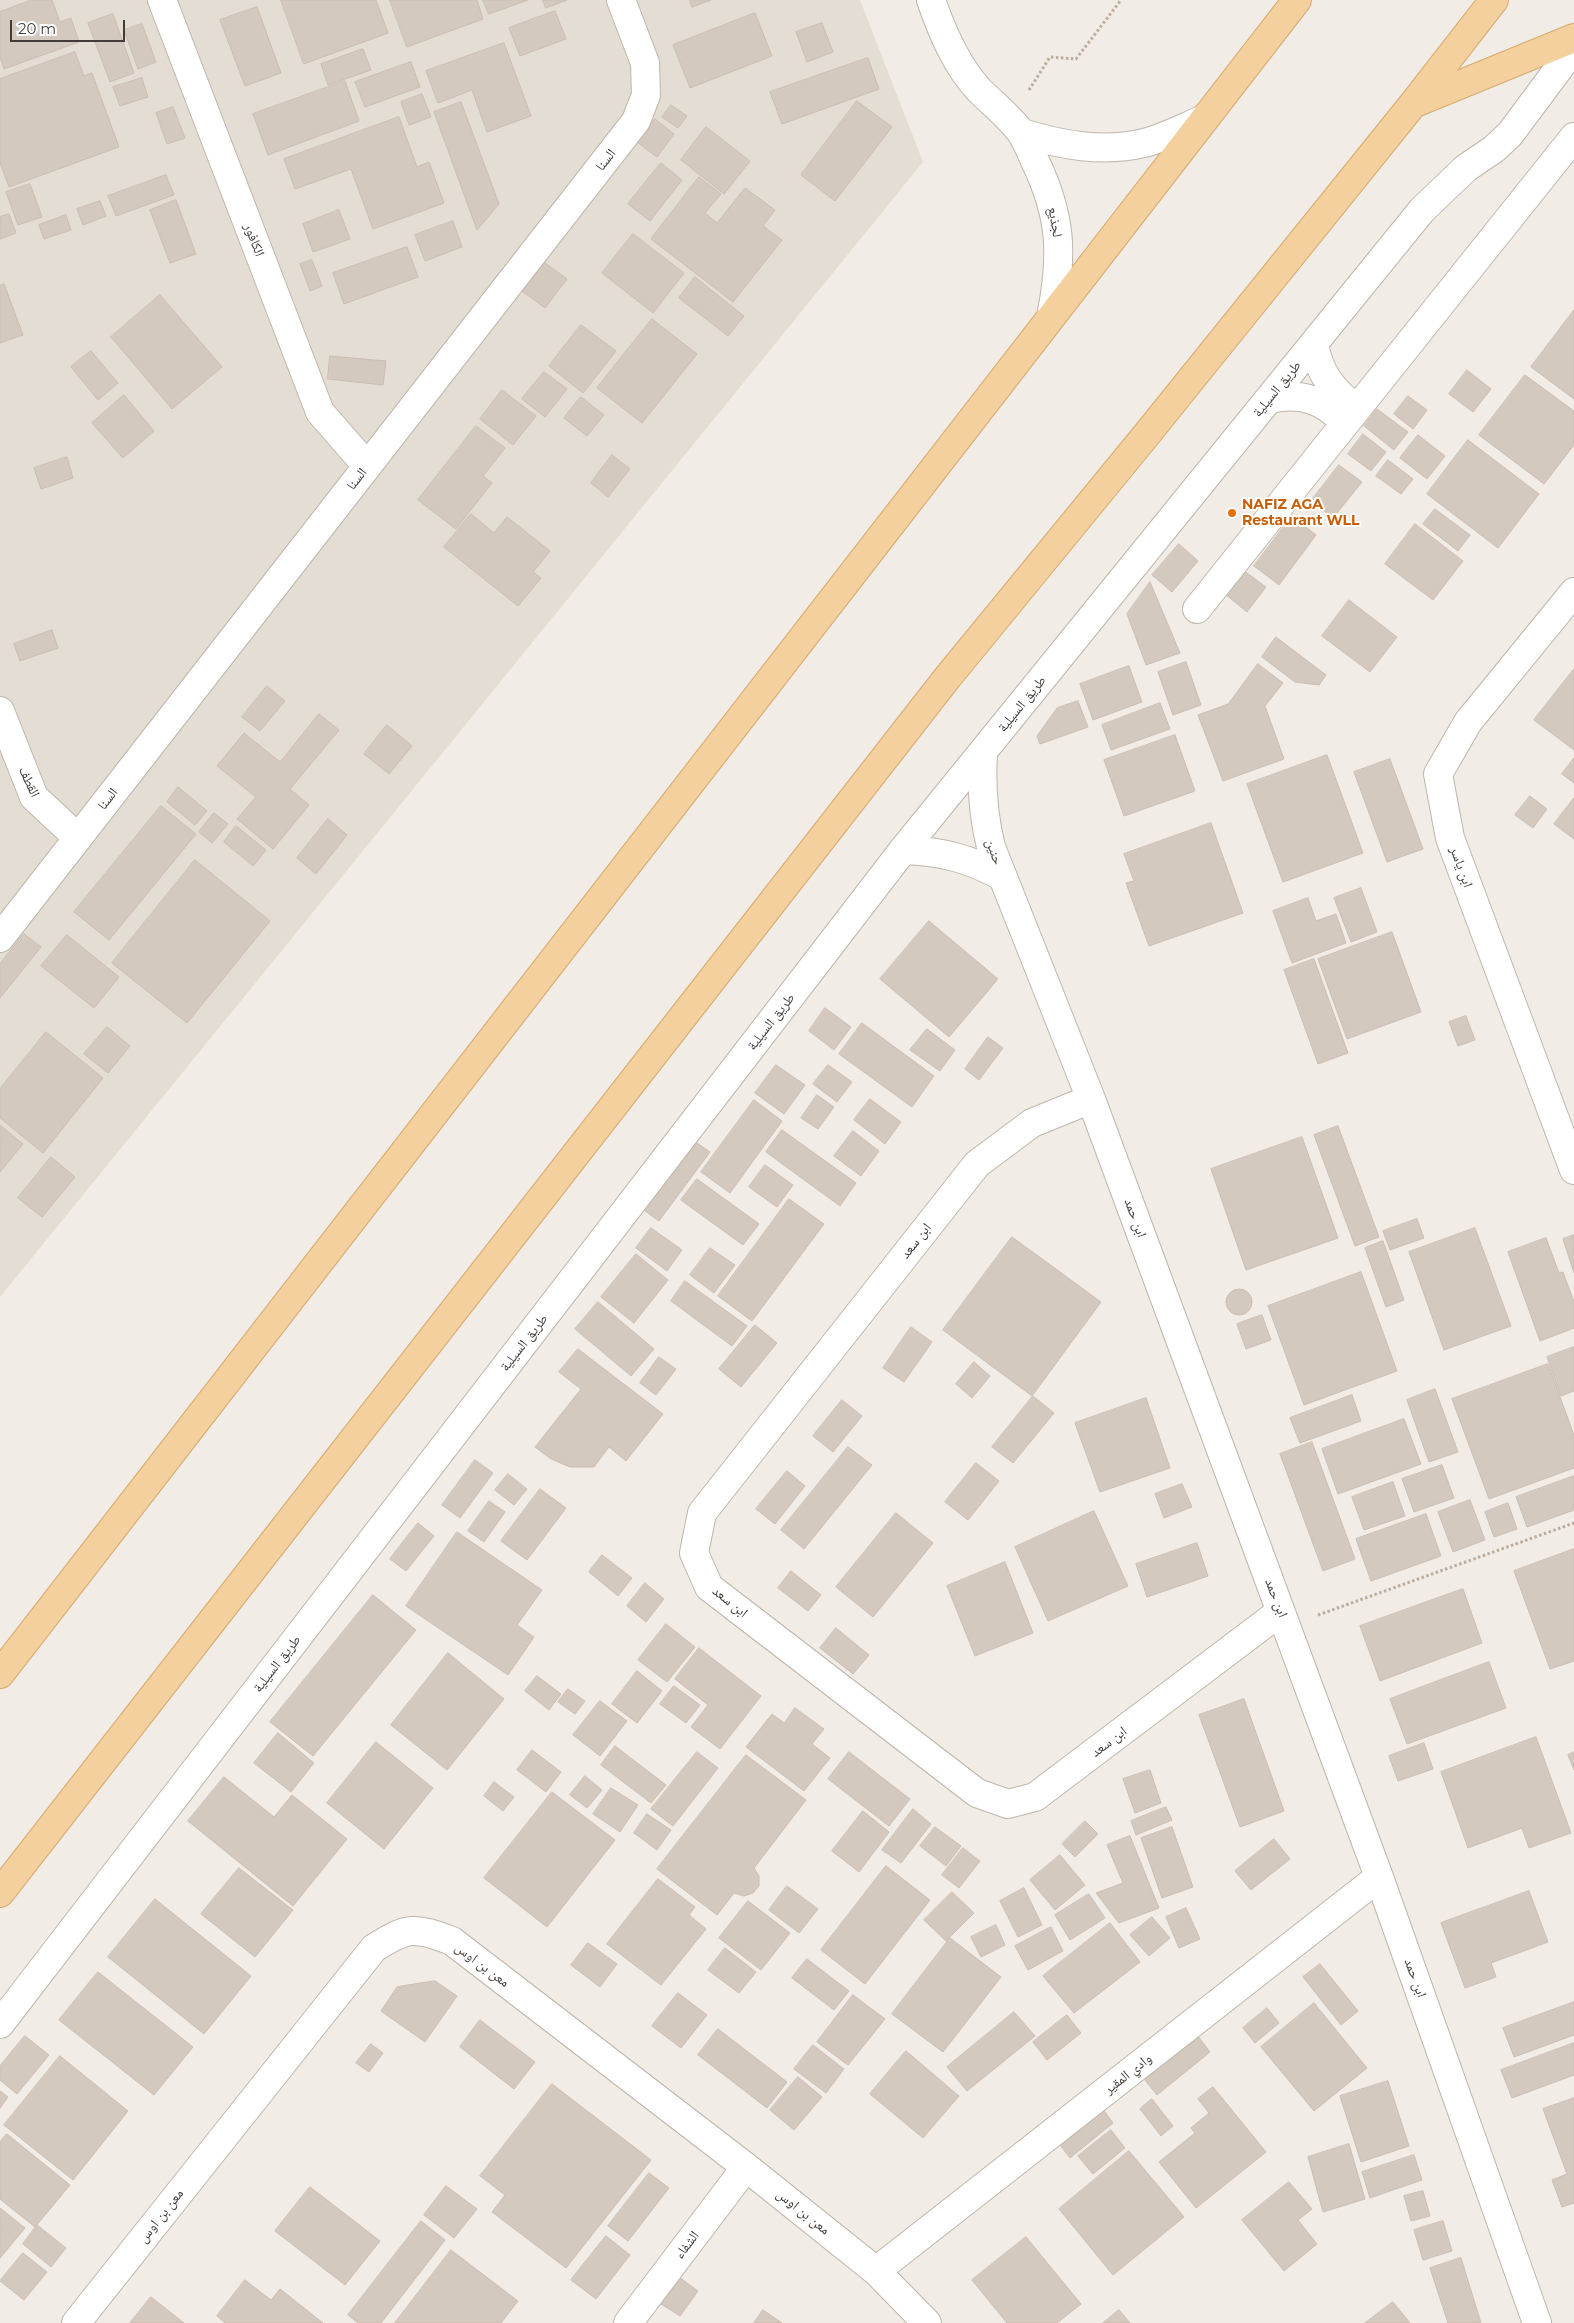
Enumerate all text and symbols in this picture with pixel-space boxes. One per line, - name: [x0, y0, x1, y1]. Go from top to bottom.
- scale bar: [12, 10, 128, 42]
- text: 20 m: [18, 19, 56, 38]
- street label: السنا: [592, 146, 620, 174]
- street label: لجذيع: [1044, 206, 1066, 238]
- street label: الكافور: [240, 221, 268, 259]
- street label: طريق السيلية: [1249, 357, 1305, 421]
- street label: السنا: [343, 465, 371, 493]
- place label: NAFIZ AGA Restaurant WLL: [1242, 497, 1359, 530]
- marker: NAFIZ AGA Restaurant WLL: [1226, 507, 1238, 519]
- street label: طريق السيلية: [994, 672, 1050, 736]
- street label: القطف: [15, 764, 43, 800]
- street label: السنا: [94, 785, 122, 813]
- street label: حنين: [982, 837, 1006, 867]
- street label: ابن ياسر: [1446, 844, 1476, 890]
- street label: طريق السيلية: [744, 990, 798, 1054]
- street label: ابن حمد: [1120, 1196, 1150, 1240]
- street label: ابن سعد: [897, 1220, 935, 1262]
- street label: طريق السيلية: [497, 1311, 551, 1375]
- street label: ابن حمد: [1261, 1576, 1291, 1620]
- street label: ابن سعد: [709, 1583, 751, 1621]
- street label: طريق السيلية: [250, 1632, 304, 1696]
- street label: ابن سعد: [1088, 1723, 1130, 1761]
- street label: معن بن اوس: [451, 1939, 513, 1991]
- street label: ابن حمد: [1400, 1956, 1430, 2000]
- street label: وادي المقير: [1101, 2050, 1155, 2098]
- street label: معن بن اوس: [773, 2185, 833, 2239]
- street label: معن بن اوس: [135, 2186, 187, 2246]
- street label: الشفاء: [671, 2228, 703, 2262]

